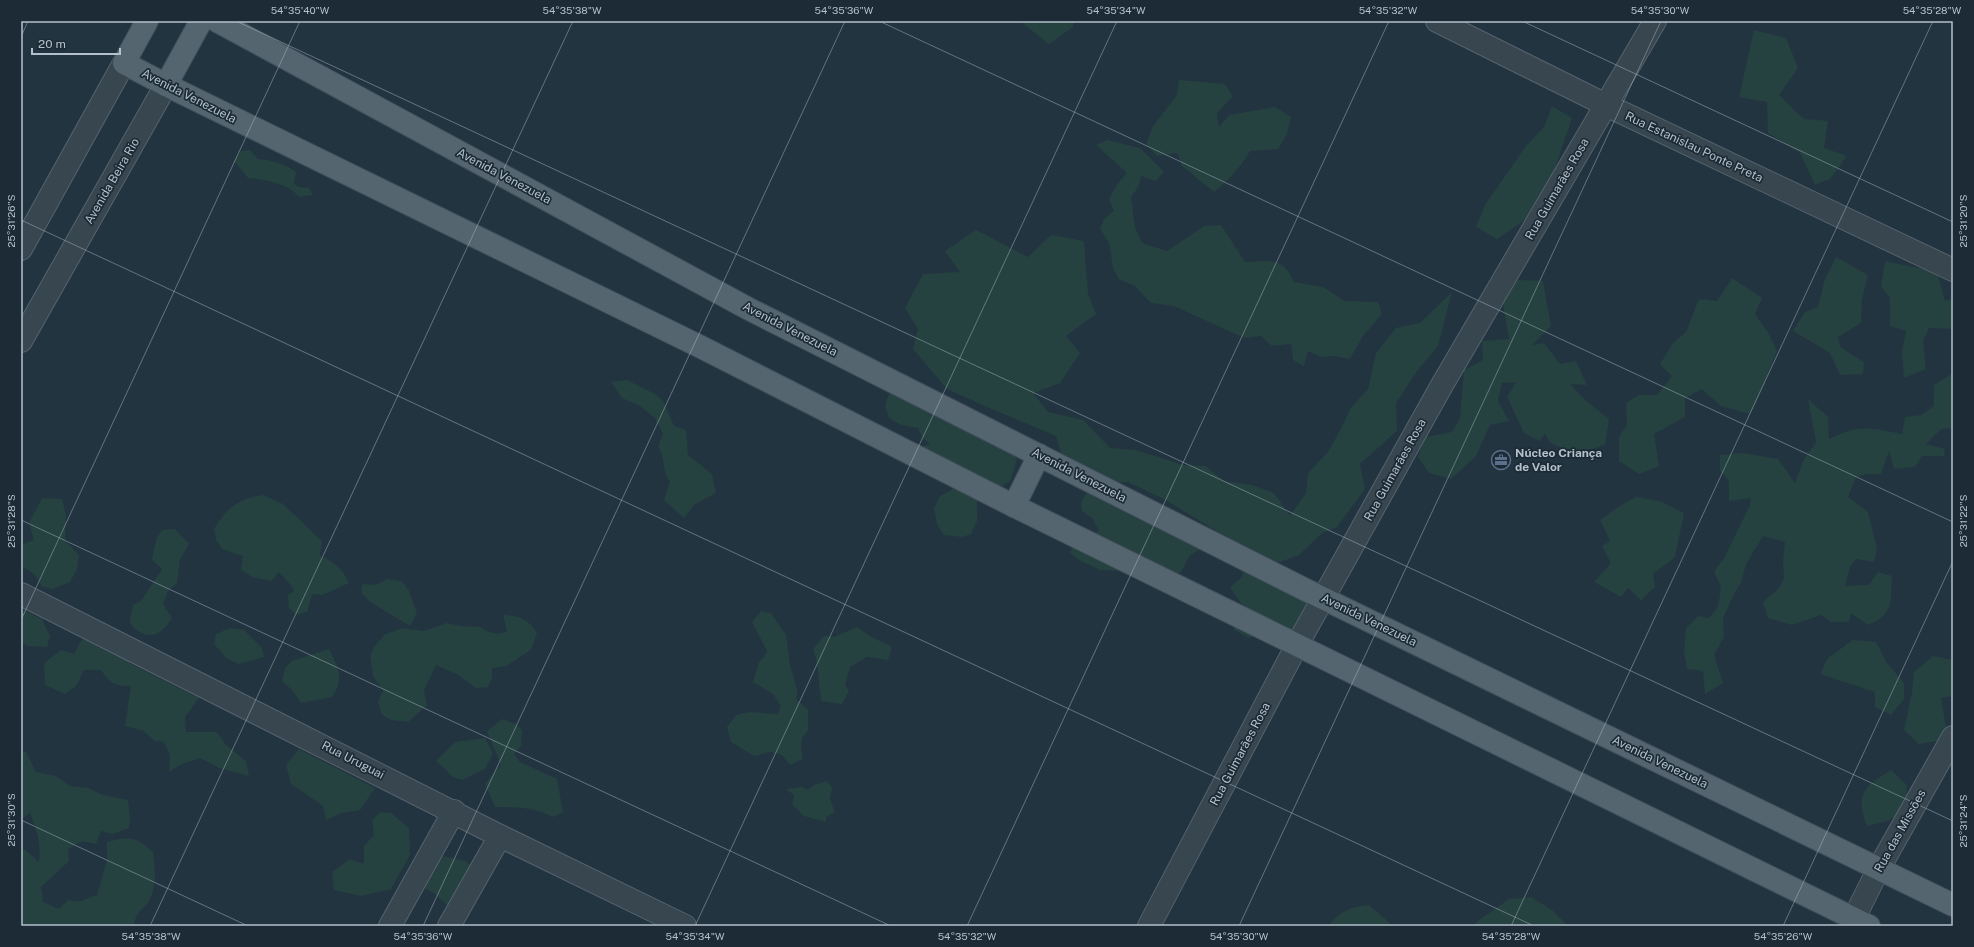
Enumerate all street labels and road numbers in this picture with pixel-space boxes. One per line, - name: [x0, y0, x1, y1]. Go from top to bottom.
- street label: Avenida Venezuela: [139, 66, 239, 126]
- street label: Rua Estanislau Ponte Preta: [1623, 109, 1765, 185]
- street label: Avenida Beira Rio: [82, 135, 142, 226]
- street label: Rua Guimarães Rosa: [1522, 136, 1592, 242]
- street label: Avenida Venezuela: [455, 145, 553, 207]
- street label: Avenida Venezuela: [740, 299, 840, 359]
- street label: Rua Guimarães Rosa: [1361, 416, 1429, 524]
- street label: Avenida Venezuela: [1029, 445, 1129, 505]
- street label: Avenida Venezuela: [1319, 591, 1419, 649]
- street label: Rua Guimarães Rosa: [1207, 700, 1273, 808]
- street label: Avenida Venezuela: [1610, 733, 1710, 791]
- street label: Rua Uruguai: [319, 738, 387, 782]
- street label: Rua das Missões: [1871, 787, 1929, 875]

